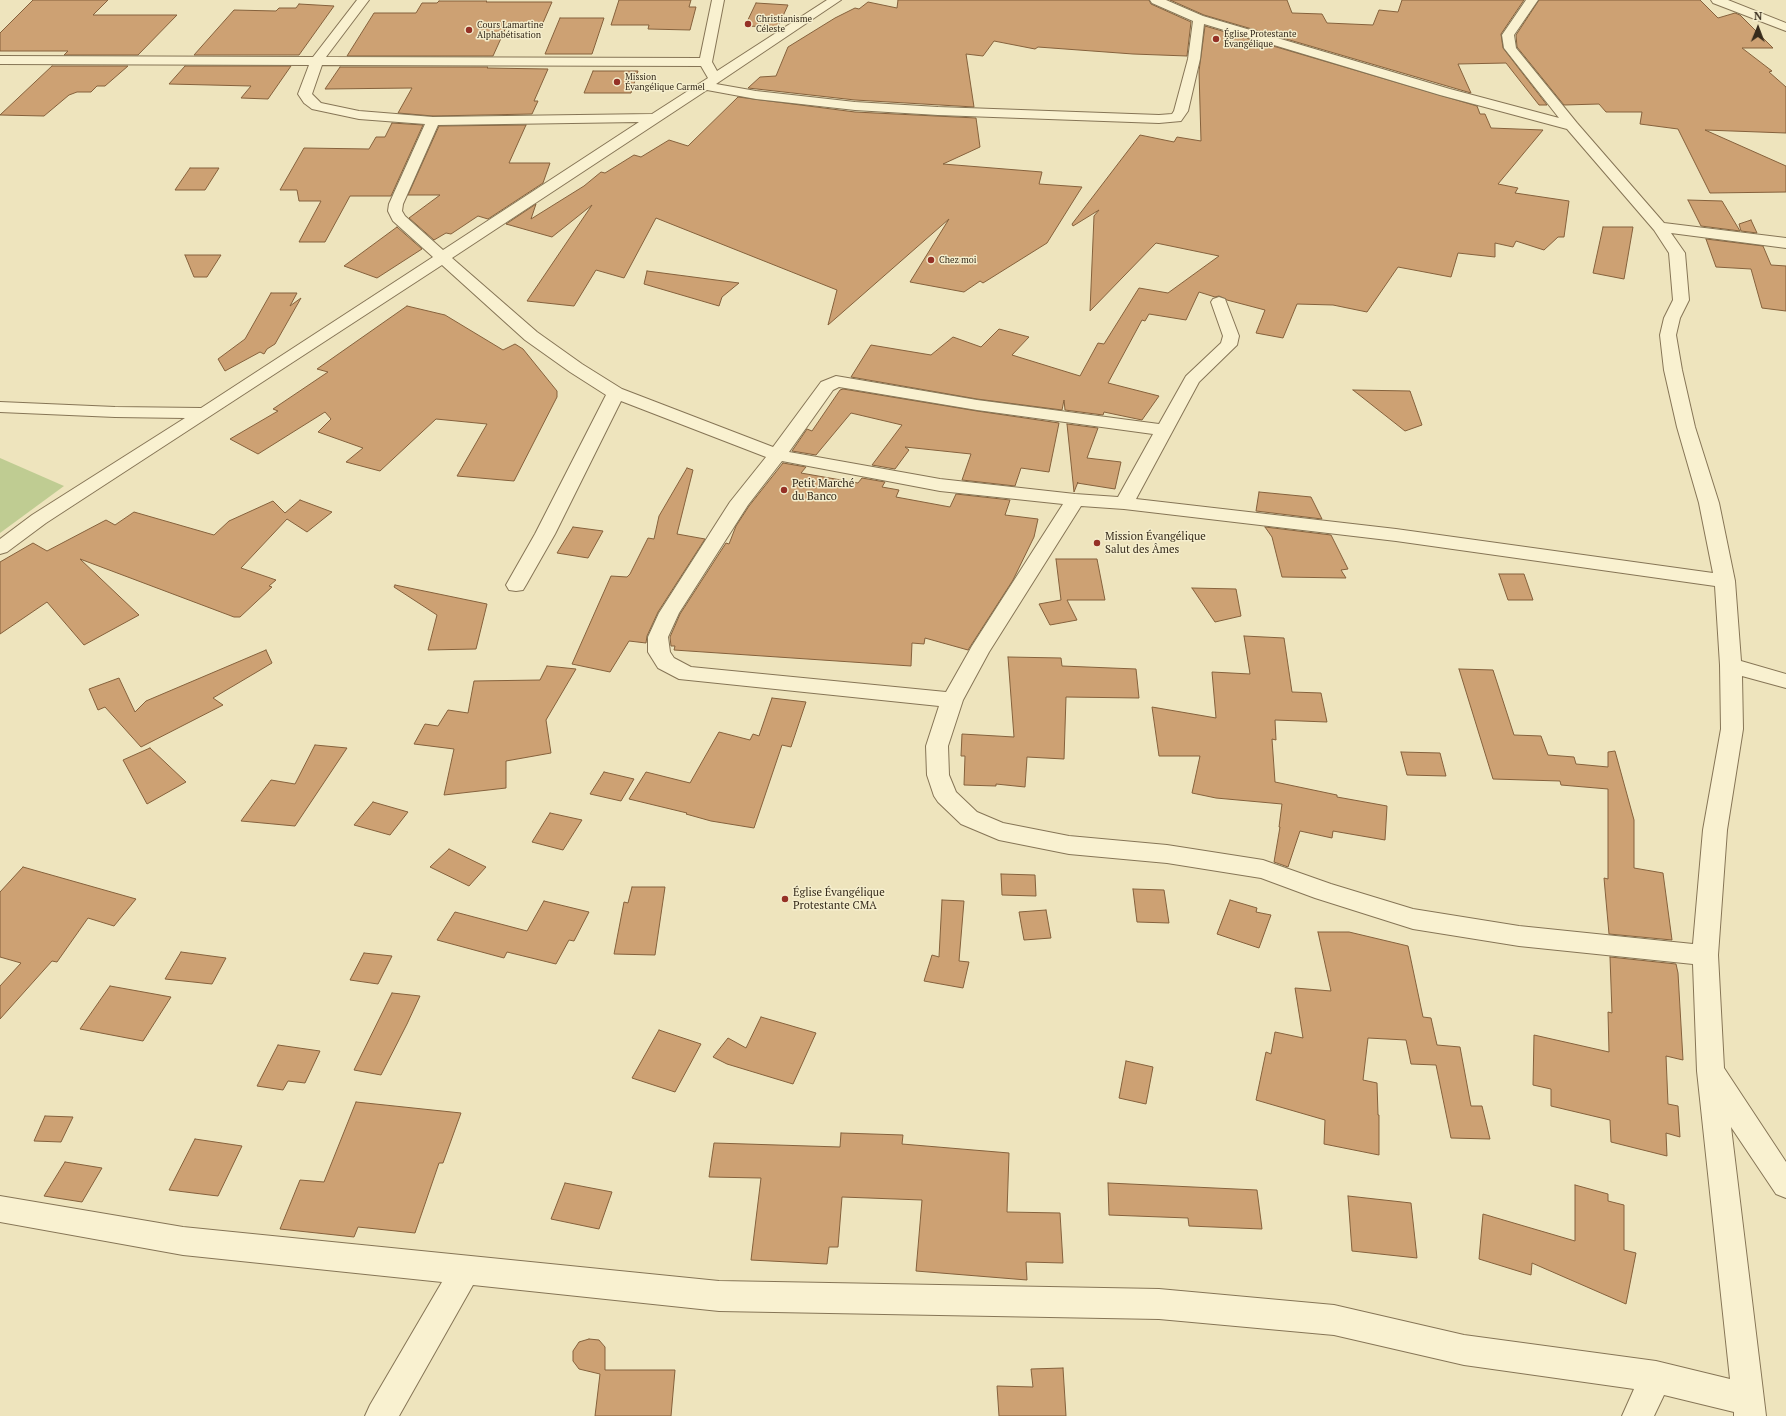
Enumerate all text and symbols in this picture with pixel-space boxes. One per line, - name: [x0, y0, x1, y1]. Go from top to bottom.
- north arrow: [1738, 8, 1778, 48]
- text: N: [1754, 9, 1763, 23]
- place label: Christianisme Céleste: [756, 14, 812, 35]
- marker: Christianisme Céleste: [743, 19, 753, 29]
- place label: Cours Lamartine Alphabétisation: [477, 20, 543, 41]
- marker: Cours Lamartine Alphabétisation: [464, 25, 474, 35]
- place label: Église Protestante Évangélique: [1224, 29, 1297, 50]
- marker: Église Protestante Évangélique: [1211, 34, 1221, 44]
- place label: Mission Évangélique Carmel: [625, 72, 705, 93]
- marker: Mission Évangélique Carmel: [612, 77, 622, 87]
- marker: Chez moi: [926, 255, 936, 265]
- place label: Chez moi: [939, 255, 977, 265]
- place label: Petit Marché du Banco: [792, 477, 854, 503]
- marker: Petit Marché du Banco: [779, 485, 789, 495]
- place label: Mission Évangélique Salut des Âmes: [1105, 530, 1206, 556]
- marker: Mission Évangélique Salut des Âmes: [1092, 538, 1102, 548]
- place label: Église Évangélique Protestante CMA: [793, 886, 885, 912]
- marker: Église Évangélique Protestante CMA: [780, 894, 790, 904]

